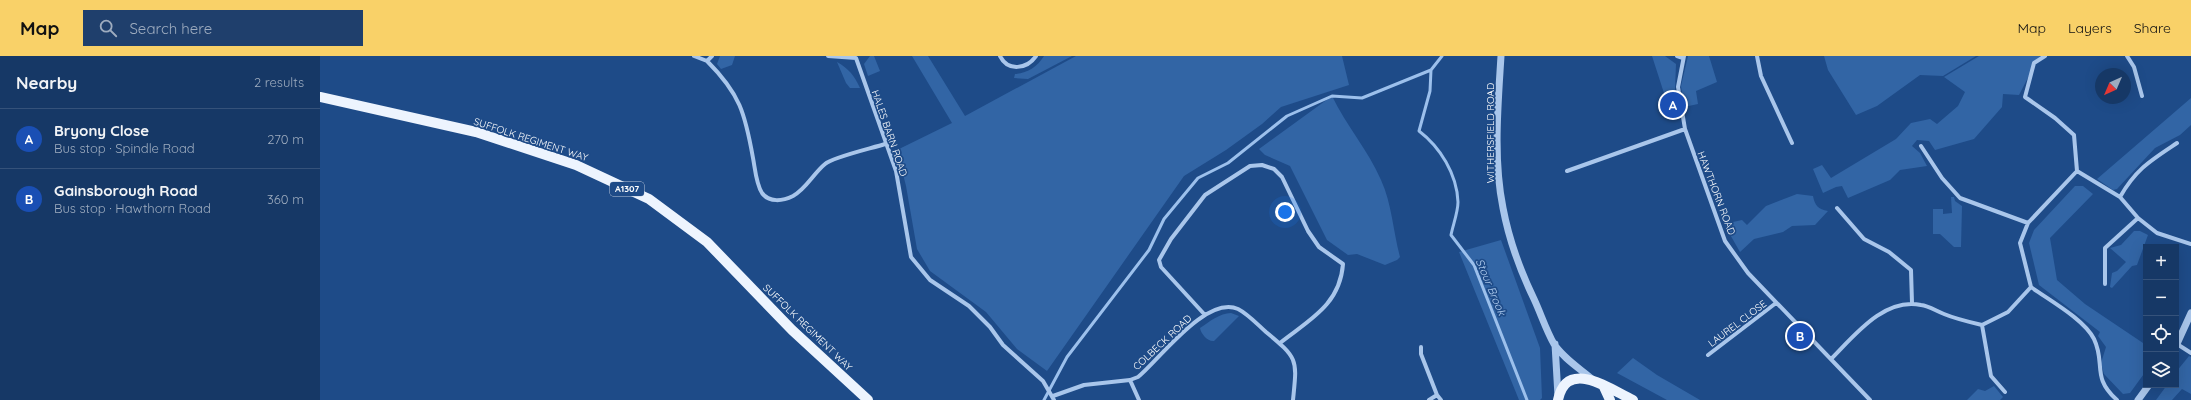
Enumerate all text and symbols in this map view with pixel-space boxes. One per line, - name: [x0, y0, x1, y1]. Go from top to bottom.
- search box: [83, 10, 363, 46]
- text: Map: [20, 16, 59, 40]
- icon: search: [97, 17, 119, 39]
- text: Search here: [129, 19, 212, 38]
- text: Map: [2017, 19, 2046, 37]
- text: Layers: [2068, 19, 2112, 37]
- text: Share: [2134, 19, 2171, 37]
- north arrow: [2095, 68, 2131, 104]
- text: Nearby: [16, 72, 77, 93]
- text: 2 results: [254, 74, 304, 90]
- street label: WITHERSFIELD ROAD: [1484, 83, 1497, 183]
- street label: HALES BARN ROAD: [869, 88, 910, 178]
- pin: A: [1660, 90, 1686, 120]
- street label: SUFFOLK REGIMENT WAY: [472, 115, 590, 164]
- text: Bryony Close: [54, 121, 149, 140]
- text: A: [25, 131, 33, 147]
- text: 270 m: [267, 131, 304, 147]
- text: Bus stop · Spindle Road: [54, 140, 195, 156]
- street label: HAWTHORN ROAD: [1695, 149, 1738, 237]
- text: Gainsborough Road: [54, 181, 198, 200]
- road number: A1307: [610, 182, 644, 196]
- text: B: [25, 191, 33, 207]
- text: 360 m: [267, 191, 304, 207]
- text: Bus stop · Hawthorn Road: [54, 200, 211, 216]
- your location: [1275, 202, 1295, 222]
- map controls: [2143, 244, 2179, 388]
- button: +: [2143, 244, 2179, 280]
- water label: Stour Brook: [1473, 256, 1510, 319]
- button: −: [2143, 280, 2179, 316]
- street label: SUFFOLK REGIMENT WAY: [760, 281, 855, 374]
- street label: LAUREL CLOSE: [1705, 297, 1769, 350]
- street label: COLBECK ROAD: [1130, 312, 1194, 373]
- button: locate: [2143, 316, 2179, 352]
- pin: B: [1787, 321, 1813, 351]
- button: layers: [2143, 352, 2179, 388]

